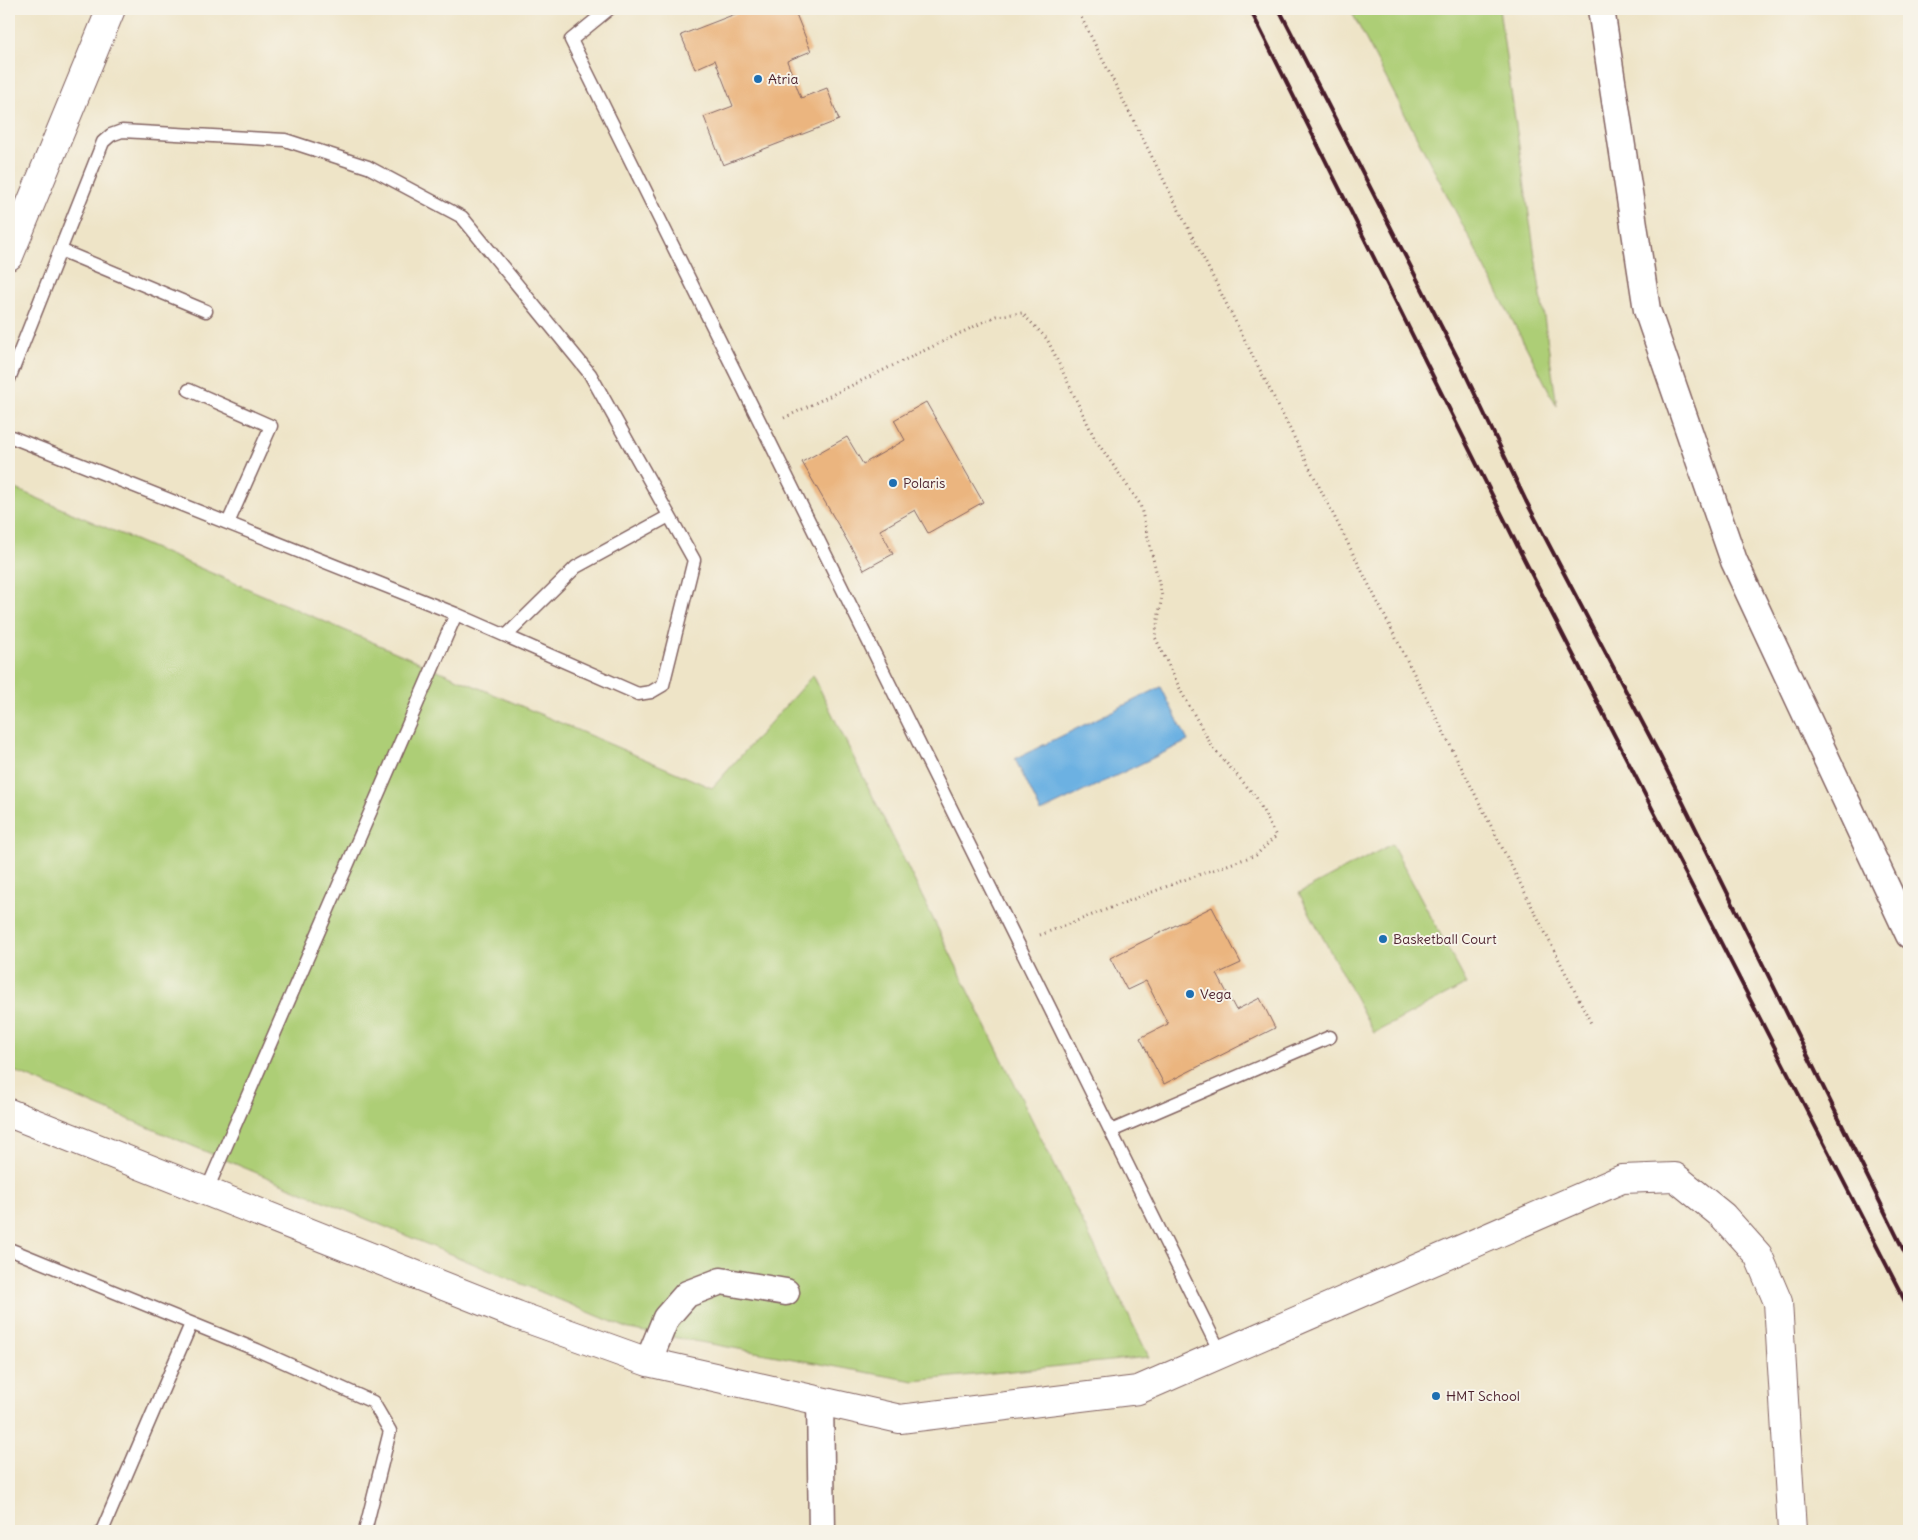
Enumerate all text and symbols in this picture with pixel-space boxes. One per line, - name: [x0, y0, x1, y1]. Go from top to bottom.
- place label: Atria: [768, 70, 798, 88]
- marker: Atria: [752, 73, 764, 85]
- place label: Polaris: [903, 474, 945, 492]
- marker: Polaris: [887, 477, 899, 489]
- place label: Basketball Court: [1393, 930, 1497, 948]
- marker: Basketball Court: [1377, 933, 1389, 945]
- place label: Vega: [1200, 985, 1232, 1003]
- marker: Vega: [1184, 988, 1196, 1000]
- place label: HMT School: [1446, 1387, 1520, 1405]
- marker: HMT School: [1430, 1390, 1442, 1402]

